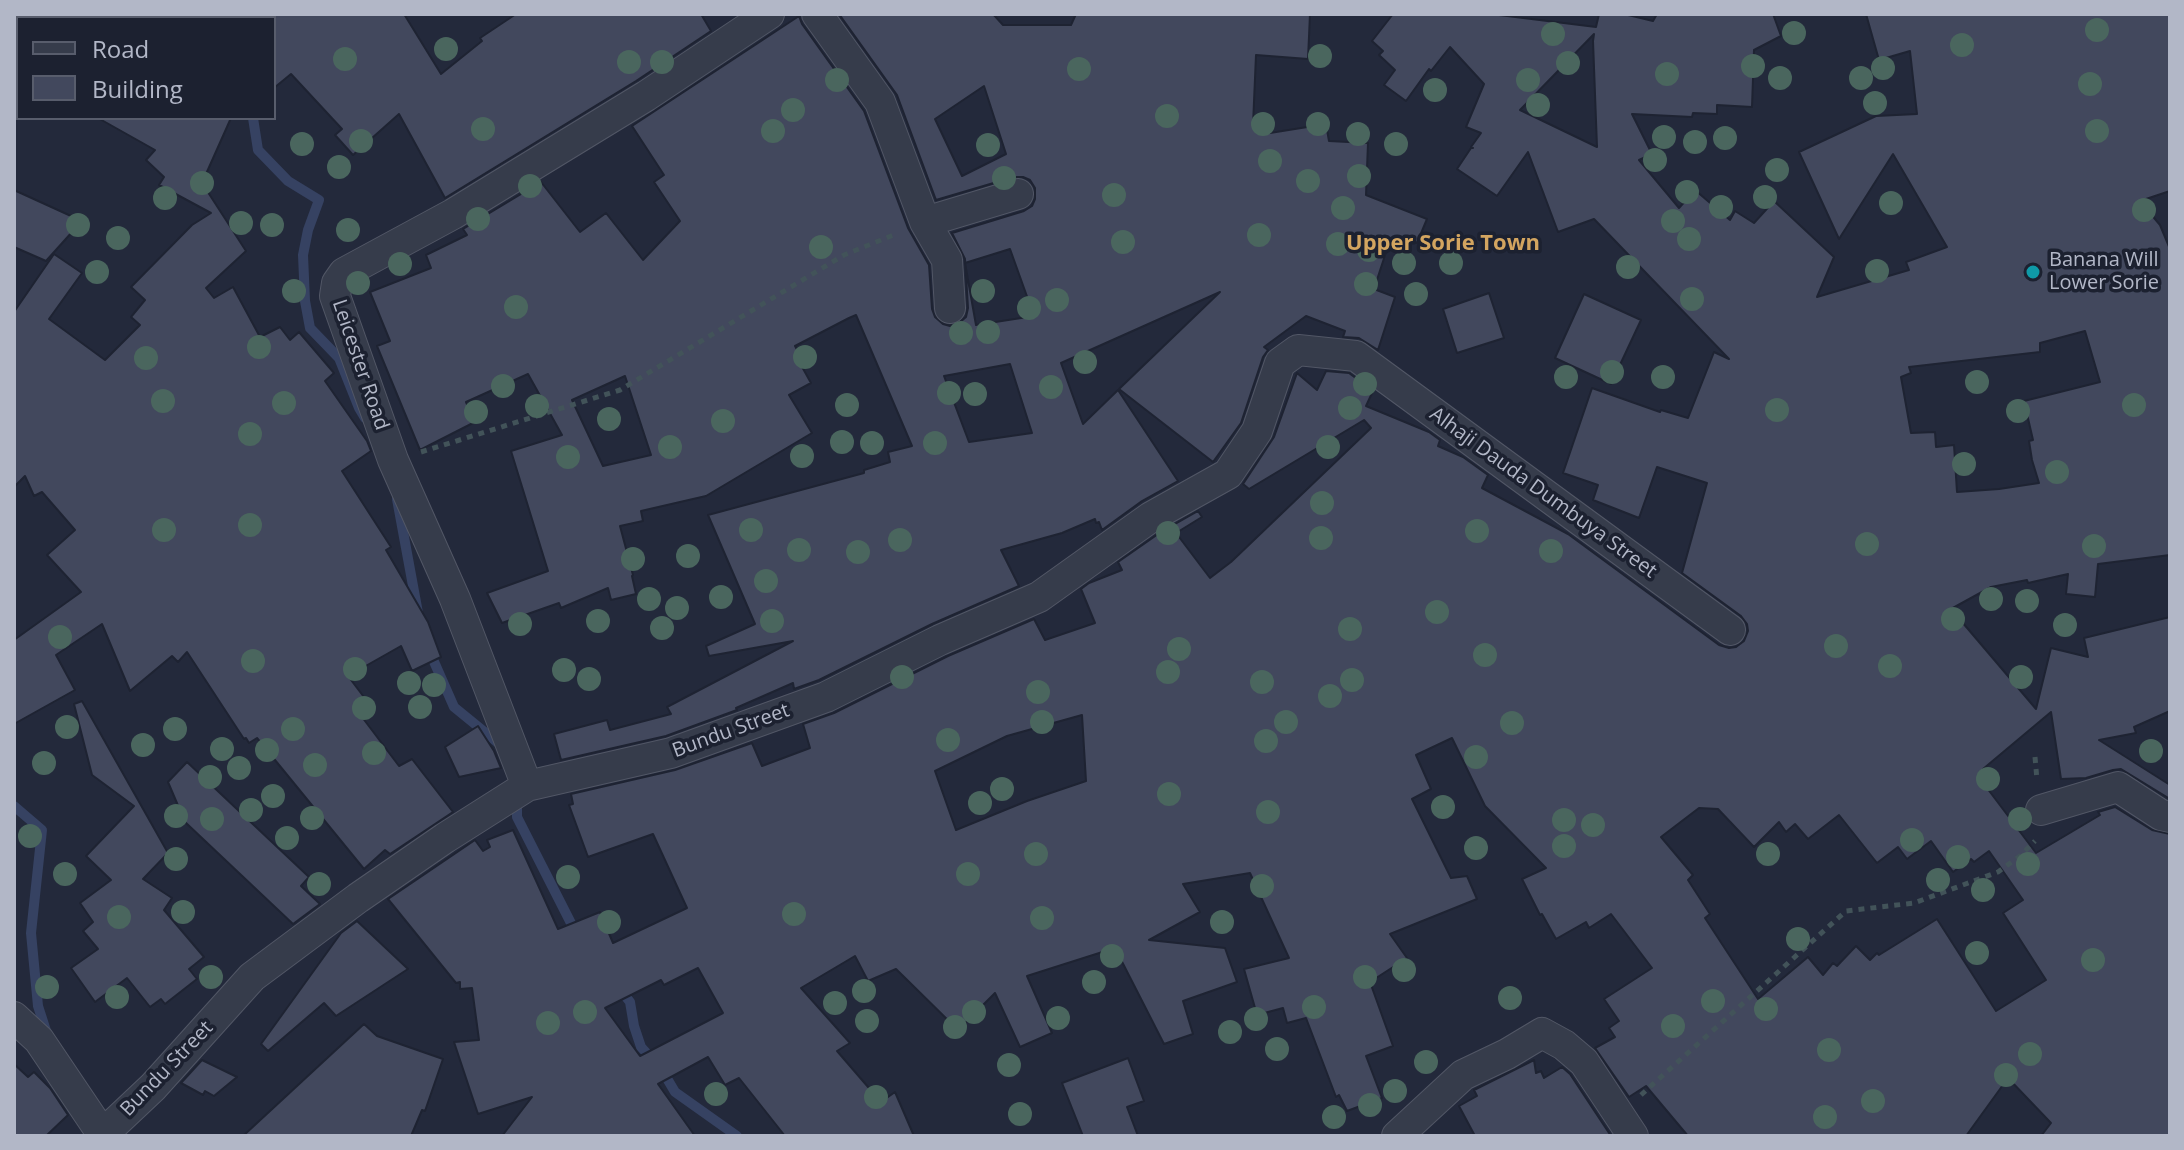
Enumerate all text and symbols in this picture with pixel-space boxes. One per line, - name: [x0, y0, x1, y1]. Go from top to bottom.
- legend: [16, 16, 276, 120]
- text: Road: [92, 32, 149, 65]
- text: Building: [92, 72, 183, 105]
- district label: Upper Sorie Town: [1346, 231, 1540, 257]
- place label: Banana Will Lower Sorie: [2049, 248, 2159, 295]
- marker: Banana Will Lower Sorie: [2024, 263, 2042, 281]
- street label: Leicester Road: [326, 297, 394, 433]
- street label: Alhaji Dauda Dumbuya Street: [1425, 403, 1661, 583]
- street label: Bundu Street: [669, 699, 793, 763]
- street label: Bundu Street: [116, 1016, 218, 1122]

